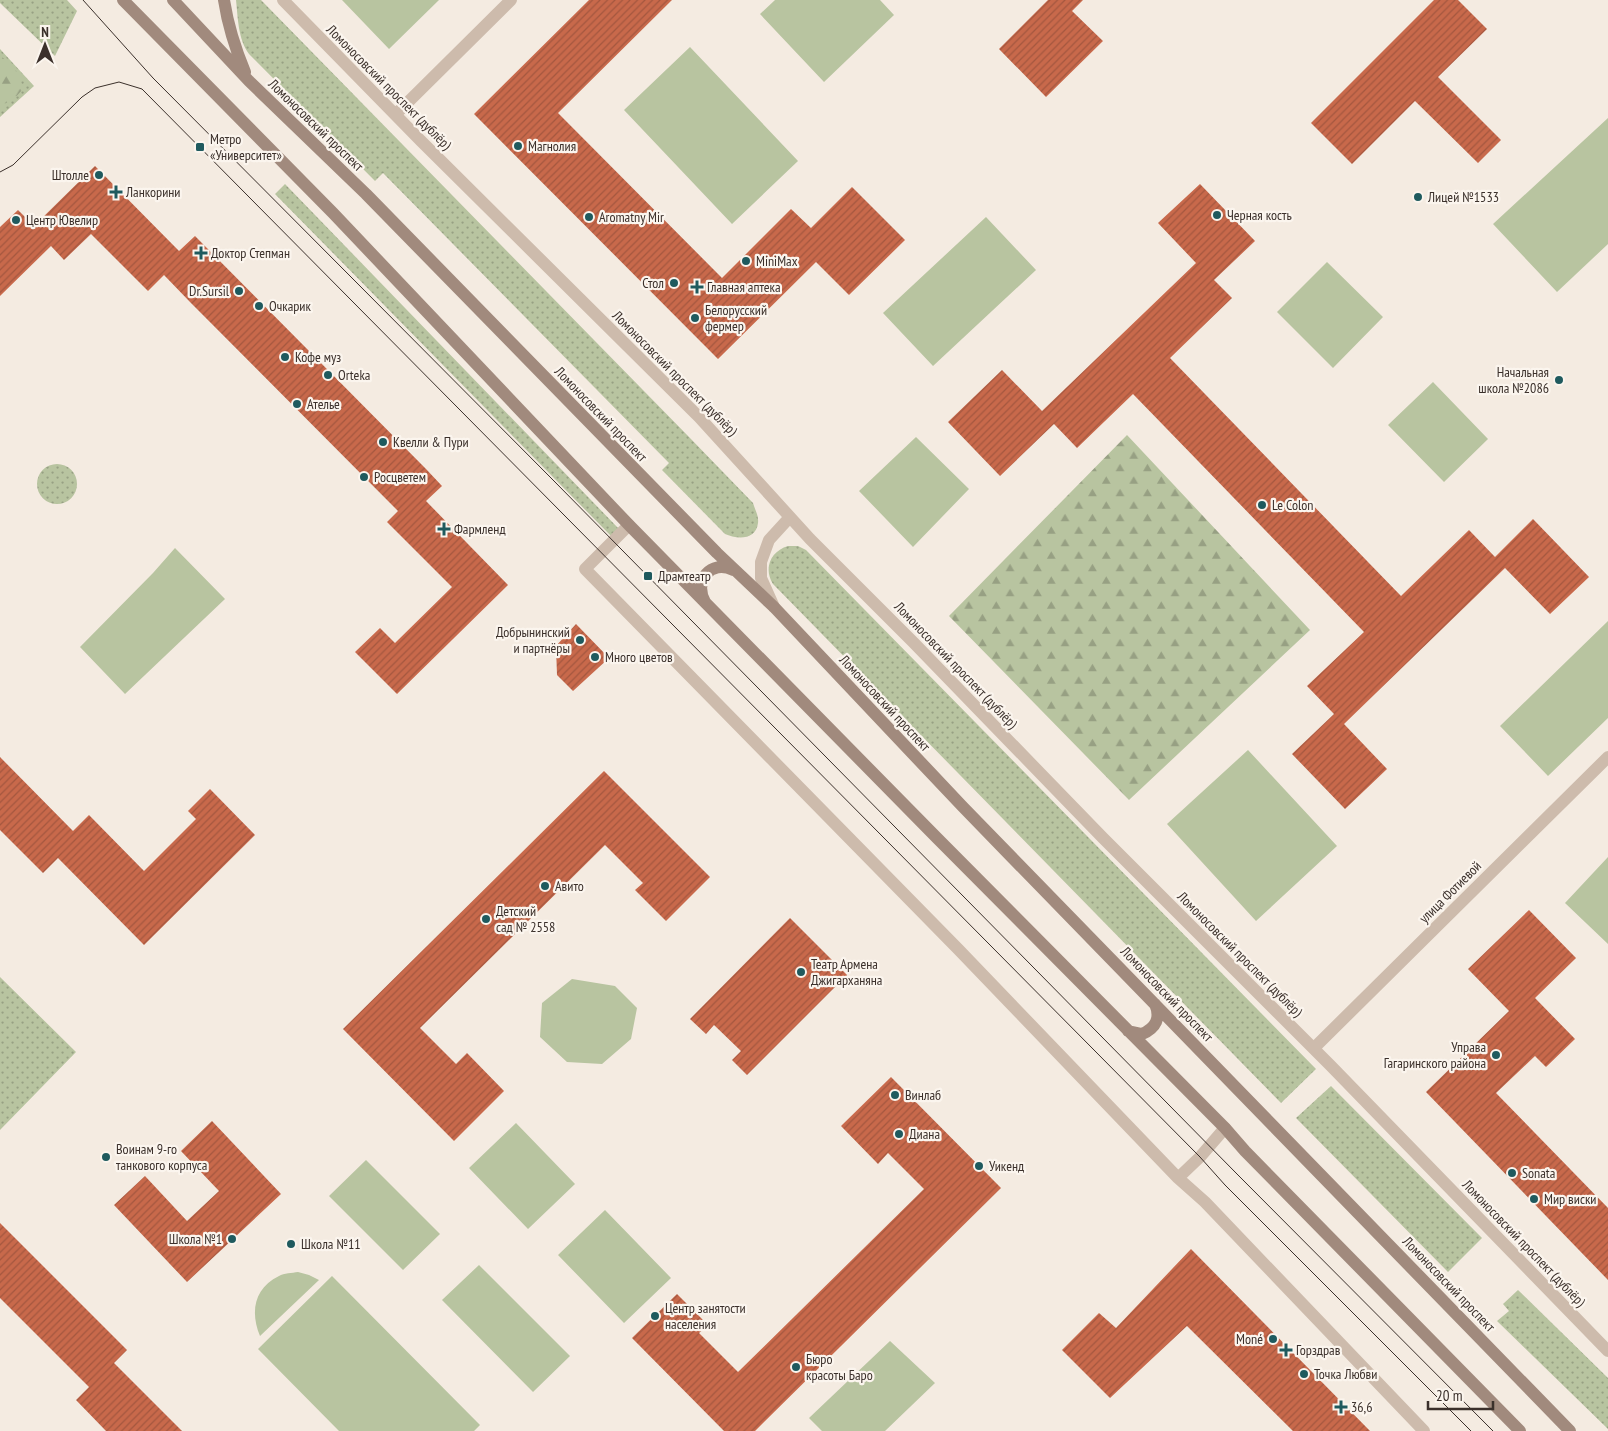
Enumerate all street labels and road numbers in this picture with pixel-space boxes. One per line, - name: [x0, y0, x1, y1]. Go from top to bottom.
- street label: Ломоносовский проспект (дублёр): [322, 20, 456, 154]
- street label: Ломоносовский проспект: [264, 74, 368, 175]
- street label: Ломоносовский проспект (дублёр): [608, 306, 742, 440]
- street label: Ломоносовский проспект: [550, 362, 651, 466]
- street label: Ломоносовский проспект (дублёр): [890, 597, 1022, 733]
- street label: Ломоносовский проспект: [835, 650, 935, 755]
- street label: улица Фотиевой: [1415, 857, 1485, 927]
- street label: Ломоносовский проспект (дублёр): [1173, 887, 1307, 1021]
- street label: Ломоносовский проспект: [1116, 942, 1217, 1046]
- street label: Ломоносовский проспект (дублёр): [1458, 1175, 1590, 1311]
- street label: Ломоносовский проспект: [1398, 1232, 1499, 1336]

